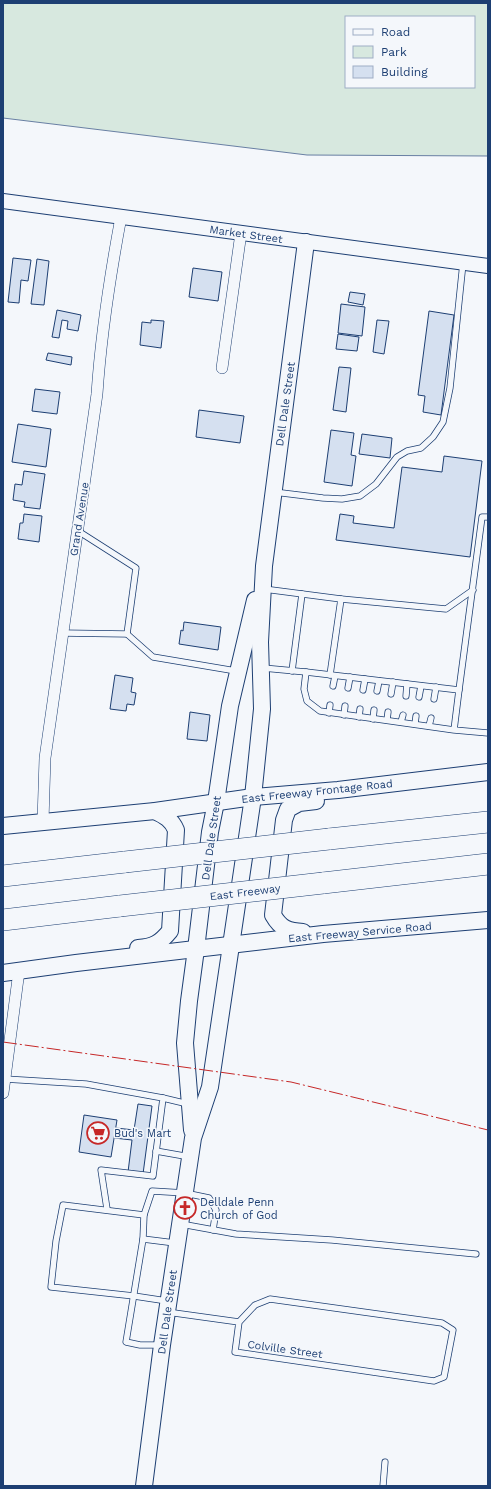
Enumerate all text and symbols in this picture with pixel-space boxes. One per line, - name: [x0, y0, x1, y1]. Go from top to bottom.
- legend: [345, 16, 475, 88]
- text: Road: [381, 25, 410, 39]
- text: Park: [381, 45, 407, 59]
- text: Building: [381, 65, 428, 79]
- street label: Market Street: [209, 223, 284, 246]
- street label: Dell Dale Street: [273, 361, 298, 447]
- street label: Grand Avenue: [67, 481, 92, 557]
- street label: East Freeway Frontage Road: [241, 777, 393, 806]
- street label: Dell Dale Street: [199, 795, 224, 881]
- street label: East Freeway: [209, 882, 281, 903]
- street label: East Freeway Service Road: [288, 920, 432, 945]
- supermarket icon: Bud's Mart: [85, 1120, 111, 1146]
- place label: Bud's Mart: [114, 1127, 172, 1140]
- church icon: Delldale Penn Church of God: [172, 1195, 198, 1221]
- place label: Delldale Penn Church of God: [200, 1196, 278, 1222]
- street label: Dell Dale Street: [155, 1269, 180, 1355]
- street label: Colville Street: [246, 1338, 324, 1361]

